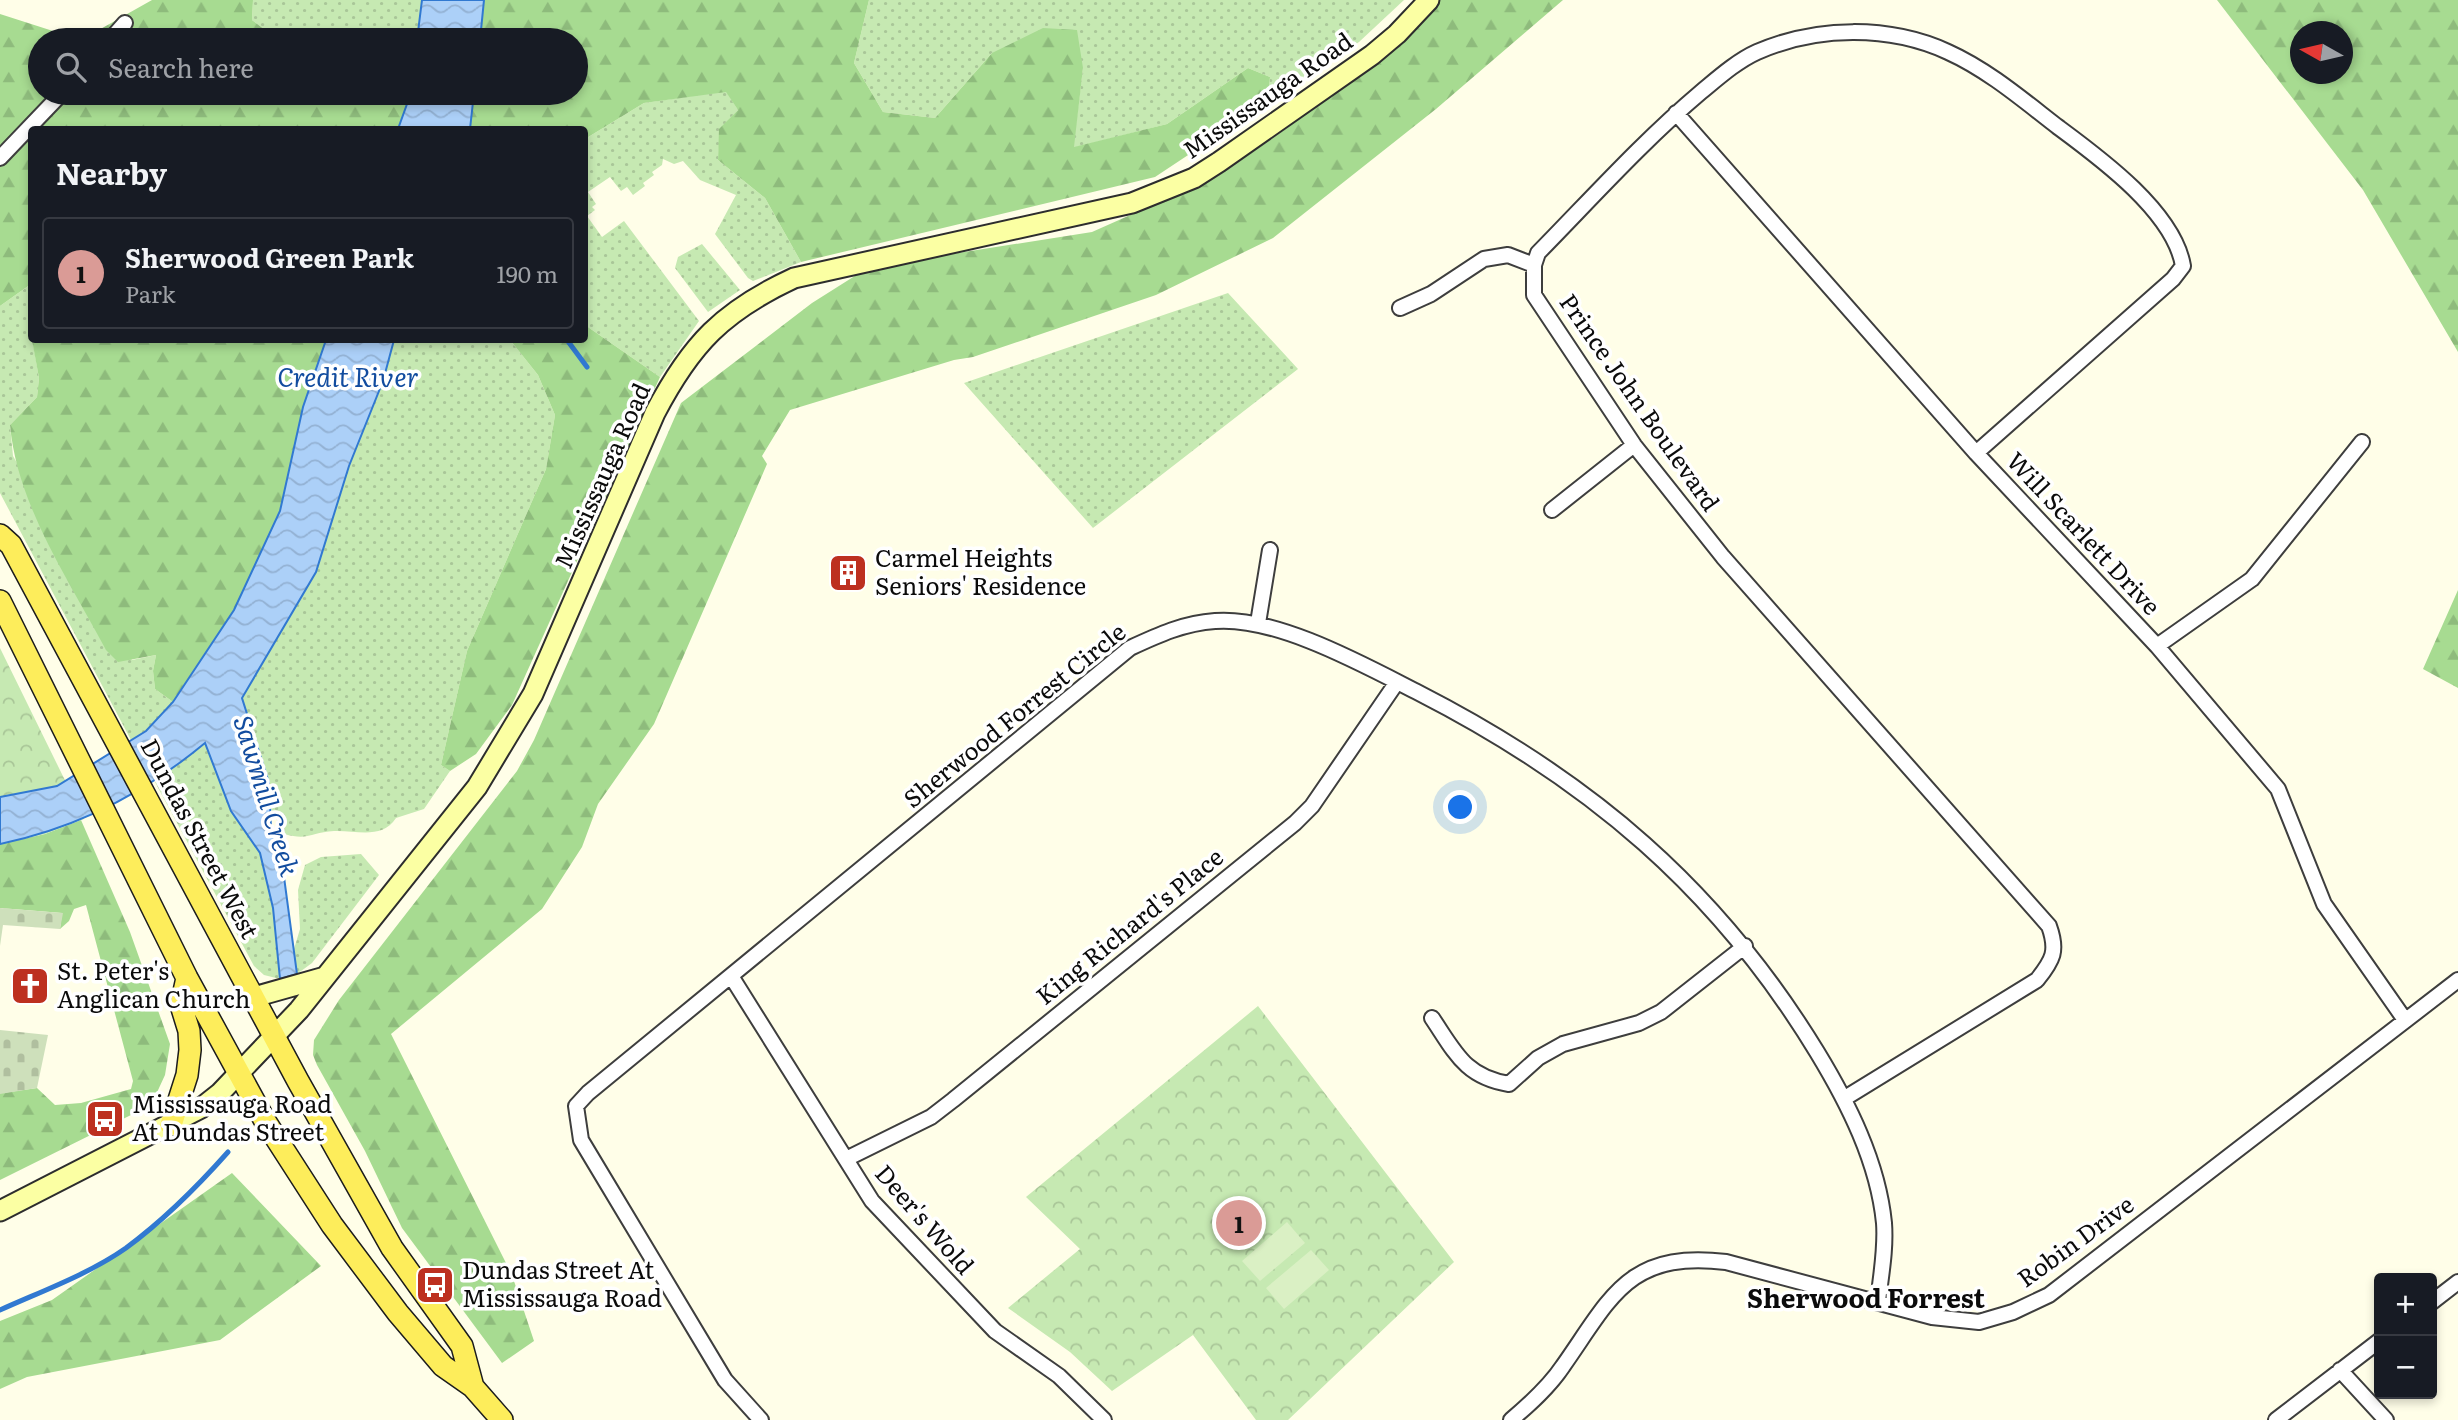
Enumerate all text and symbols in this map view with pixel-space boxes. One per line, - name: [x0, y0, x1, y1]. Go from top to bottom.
- north arrow: [2290, 21, 2353, 84]
- street label: Mississauga Road: [1175, 22, 1359, 166]
- search box: [28, 28, 588, 105]
- text: Search here: [108, 47, 254, 86]
- icon: search: [52, 48, 90, 86]
- text: Nearby: [56, 150, 167, 194]
- text: Sherwood Green Park: [125, 237, 414, 276]
- text: 1: [76, 256, 86, 290]
- text: 190 m: [496, 256, 558, 290]
- text: Park: [125, 276, 175, 310]
- street label: Prince John Boulevard: [1553, 286, 1730, 518]
- water label: Credit River: [277, 356, 419, 395]
- street label: Mississauga Road: [544, 376, 657, 573]
- street label: Will Scarlett Drive: [2000, 443, 2170, 622]
- place label: Carmel Heights Seniors' Residence: [875, 539, 1086, 602]
- building icon: Carmel Heights Seniors' Residence: [827, 552, 869, 594]
- street label: Sherwood Forrest Circle: [895, 613, 1132, 815]
- water label: Sawmill Creek: [225, 710, 312, 881]
- street label: Dundas Street West: [134, 731, 269, 944]
- your location: [1443, 790, 1477, 824]
- street label: King Richard's Place: [1027, 838, 1230, 1012]
- place label: St. Peter's Anglican Church: [57, 952, 251, 1015]
- church icon: St. Peter's Anglican Church: [9, 965, 51, 1007]
- place label: Mississauga Road At Dundas Street: [132, 1085, 332, 1148]
- bus stop icon: Mississauga Road At Dundas Street: [84, 1098, 126, 1140]
- street label: Deer's Wold: [868, 1156, 984, 1281]
- street label: Robin Drive: [2009, 1186, 2140, 1294]
- pin: 1: [1216, 1197, 1262, 1249]
- place label: Dundas Street At Mississauga Road: [462, 1251, 662, 1314]
- bus stop icon: Dundas Street At Mississauga Road: [414, 1264, 456, 1306]
- map controls: [2374, 1273, 2437, 1399]
- button: +: [2374, 1273, 2437, 1336]
- district label: Sherwood Forrest: [1747, 1277, 1986, 1316]
- button: −: [2374, 1336, 2437, 1399]

